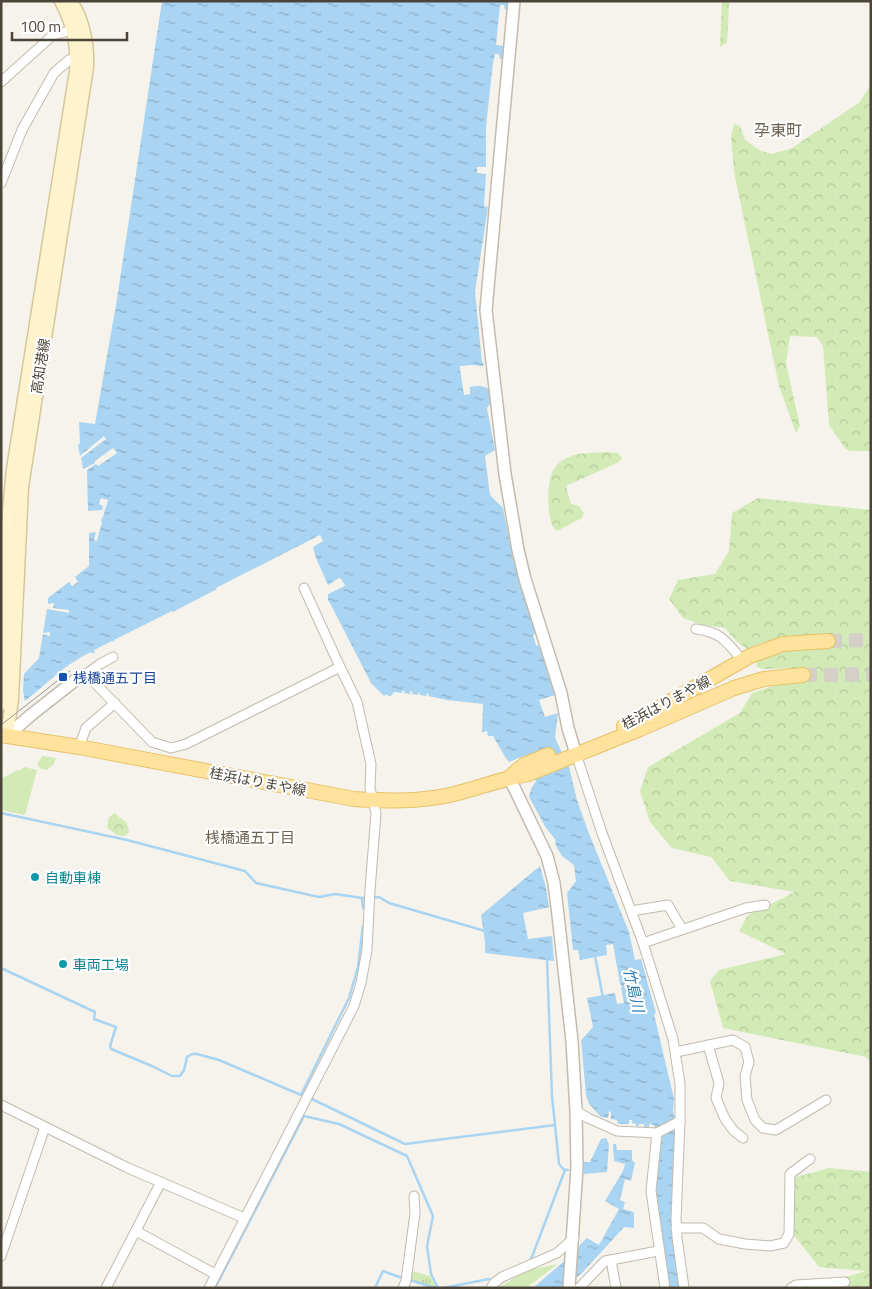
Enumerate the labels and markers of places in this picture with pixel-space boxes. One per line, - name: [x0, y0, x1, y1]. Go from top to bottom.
- place label: 桟橋通五丁目: [73, 667, 157, 688]
- marker: 桟橋通五丁目: [57, 671, 69, 683]
- place label: 自動車棟: [45, 867, 101, 888]
- marker: 自動車棟: [29, 871, 41, 883]
- place label: 車両工場: [73, 954, 129, 975]
- marker: 車両工場: [57, 958, 69, 970]

